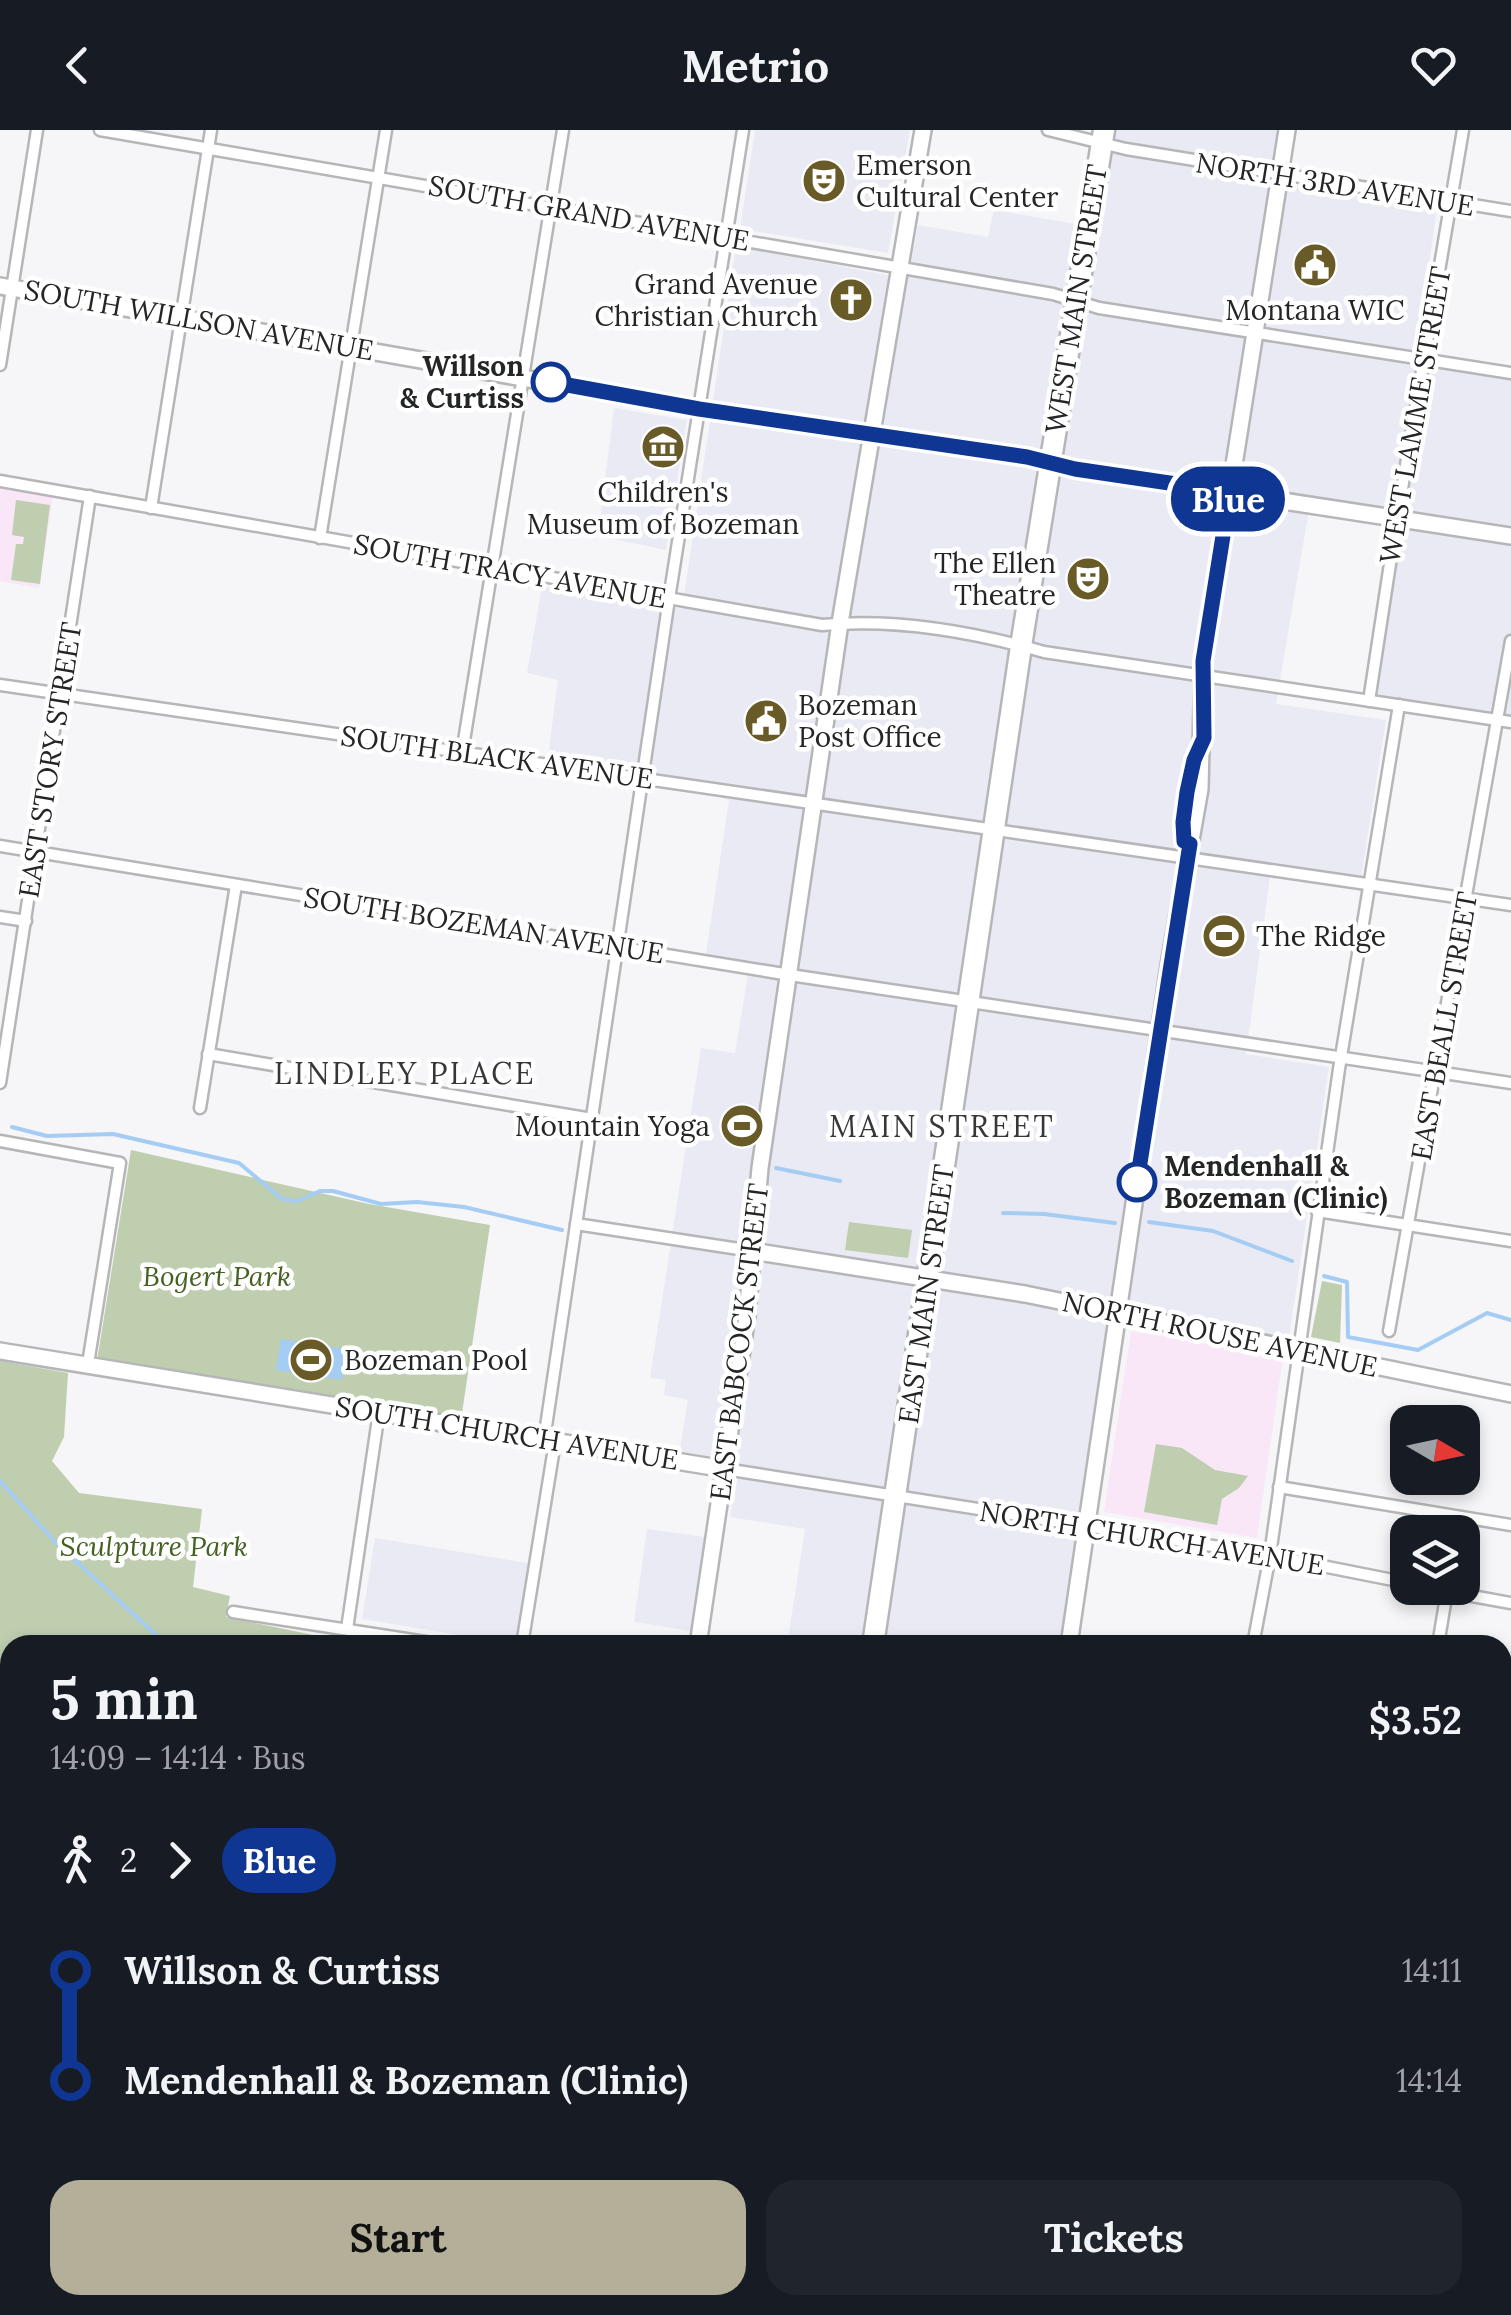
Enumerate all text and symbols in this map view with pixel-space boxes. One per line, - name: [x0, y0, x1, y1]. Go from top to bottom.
- text: Metrio: [682, 37, 829, 94]
- icon: back: [50, 38, 105, 93]
- icon: heart: [1406, 38, 1461, 93]
- street label: NORTH 3RD AVENUE: [1193, 144, 1477, 224]
- place label: Emerson Cultural Center: [856, 147, 1058, 215]
- theatre icon: Emerson Cultural Center: [801, 158, 847, 204]
- street label: WEST MAIN STREET: [1037, 162, 1115, 436]
- street label: SOUTH GRAND AVENUE: [426, 167, 752, 259]
- public building icon: Montana WIC: [1292, 242, 1338, 288]
- street label: WEST LAMME STREET: [1371, 264, 1459, 566]
- place label: Grand Avenue Christian Church: [595, 266, 818, 334]
- street label: SOUTH WILLSON AVENUE: [21, 272, 377, 368]
- church icon: Grand Avenue Christian Church: [828, 277, 874, 323]
- place label: Montana WIC: [1225, 292, 1405, 328]
- place label: Willson & Curtiss: [400, 348, 524, 416]
- marker: Willson & Curtiss: [532, 363, 570, 401]
- museum icon: Children's Museum of Bozeman: [640, 424, 686, 470]
- line badge: Blue: [1158, 466, 1298, 532]
- place label: Children's Museum of Bozeman: [527, 474, 799, 542]
- text: Blue: [1191, 477, 1265, 522]
- street label: SOUTH TRACY AVENUE: [351, 526, 669, 616]
- place label: The Ellen Theatre: [934, 545, 1056, 613]
- theatre icon: The Ellen Theatre: [1065, 556, 1111, 602]
- street label: EAST STORY STREET: [10, 620, 90, 900]
- place label: Bozeman Post Office: [798, 687, 942, 755]
- public building icon: Bozeman Post Office: [743, 698, 789, 744]
- street label: SOUTH BLACK AVENUE: [338, 717, 656, 797]
- street label: SOUTH BOZEMAN AVENUE: [301, 879, 667, 971]
- street label: EAST BEALL STREET: [1403, 889, 1485, 1163]
- sports icon: The Ridge: [1201, 913, 1247, 959]
- place label: The Ridge: [1256, 918, 1386, 954]
- district label: LINDLEY PLACE: [274, 1054, 536, 1092]
- sports icon: Mountain Yoga: [719, 1103, 765, 1149]
- district label: MAIN STREET: [829, 1107, 1055, 1145]
- place label: Mountain Yoga: [515, 1108, 710, 1144]
- place label: Mendenhall & Bozeman (Clinic): [1164, 1148, 1387, 1216]
- street label: EAST MAIN STREET: [890, 1162, 962, 1426]
- marker: Mendenhall & Bozeman (Clinic): [1118, 1163, 1156, 1201]
- street label: EAST BABCOCK STREET: [702, 1181, 776, 1503]
- park label: Bogert Park: [143, 1258, 291, 1294]
- street label: NORTH ROUSE AVENUE: [1059, 1283, 1381, 1385]
- sports icon: Bozeman Pool: [288, 1337, 334, 1383]
- place label: Bozeman Pool: [344, 1342, 528, 1378]
- street label: SOUTH CHURCH AVENUE: [333, 1388, 681, 1478]
- north arrow: [1390, 1405, 1480, 1495]
- map controls: [1390, 1405, 1480, 1605]
- street label: NORTH CHURCH AVENUE: [977, 1493, 1327, 1583]
- button: layers: [1390, 1515, 1480, 1605]
- park label: Sculpture Park: [60, 1528, 248, 1564]
- text: 5 min: [50, 1664, 198, 1734]
- text: $3.52: [1369, 1696, 1462, 1744]
- text: 14:09 – 14:14 · Bus: [50, 1737, 306, 1778]
- icon: walk: [50, 1833, 105, 1888]
- icon: forward: [152, 1833, 207, 1888]
- text: Blue: [242, 1838, 316, 1883]
- text: 2: [120, 1840, 137, 1881]
- text: Willson & Curtiss: [124, 1946, 440, 1994]
- text: 14:11: [1402, 1950, 1462, 1991]
- text: Mendenhall & Bozeman (Clinic): [124, 2056, 688, 2104]
- text: 14:14: [1396, 2060, 1462, 2101]
- button: Start: [50, 2180, 746, 2295]
- button: Tickets: [766, 2180, 1462, 2295]

